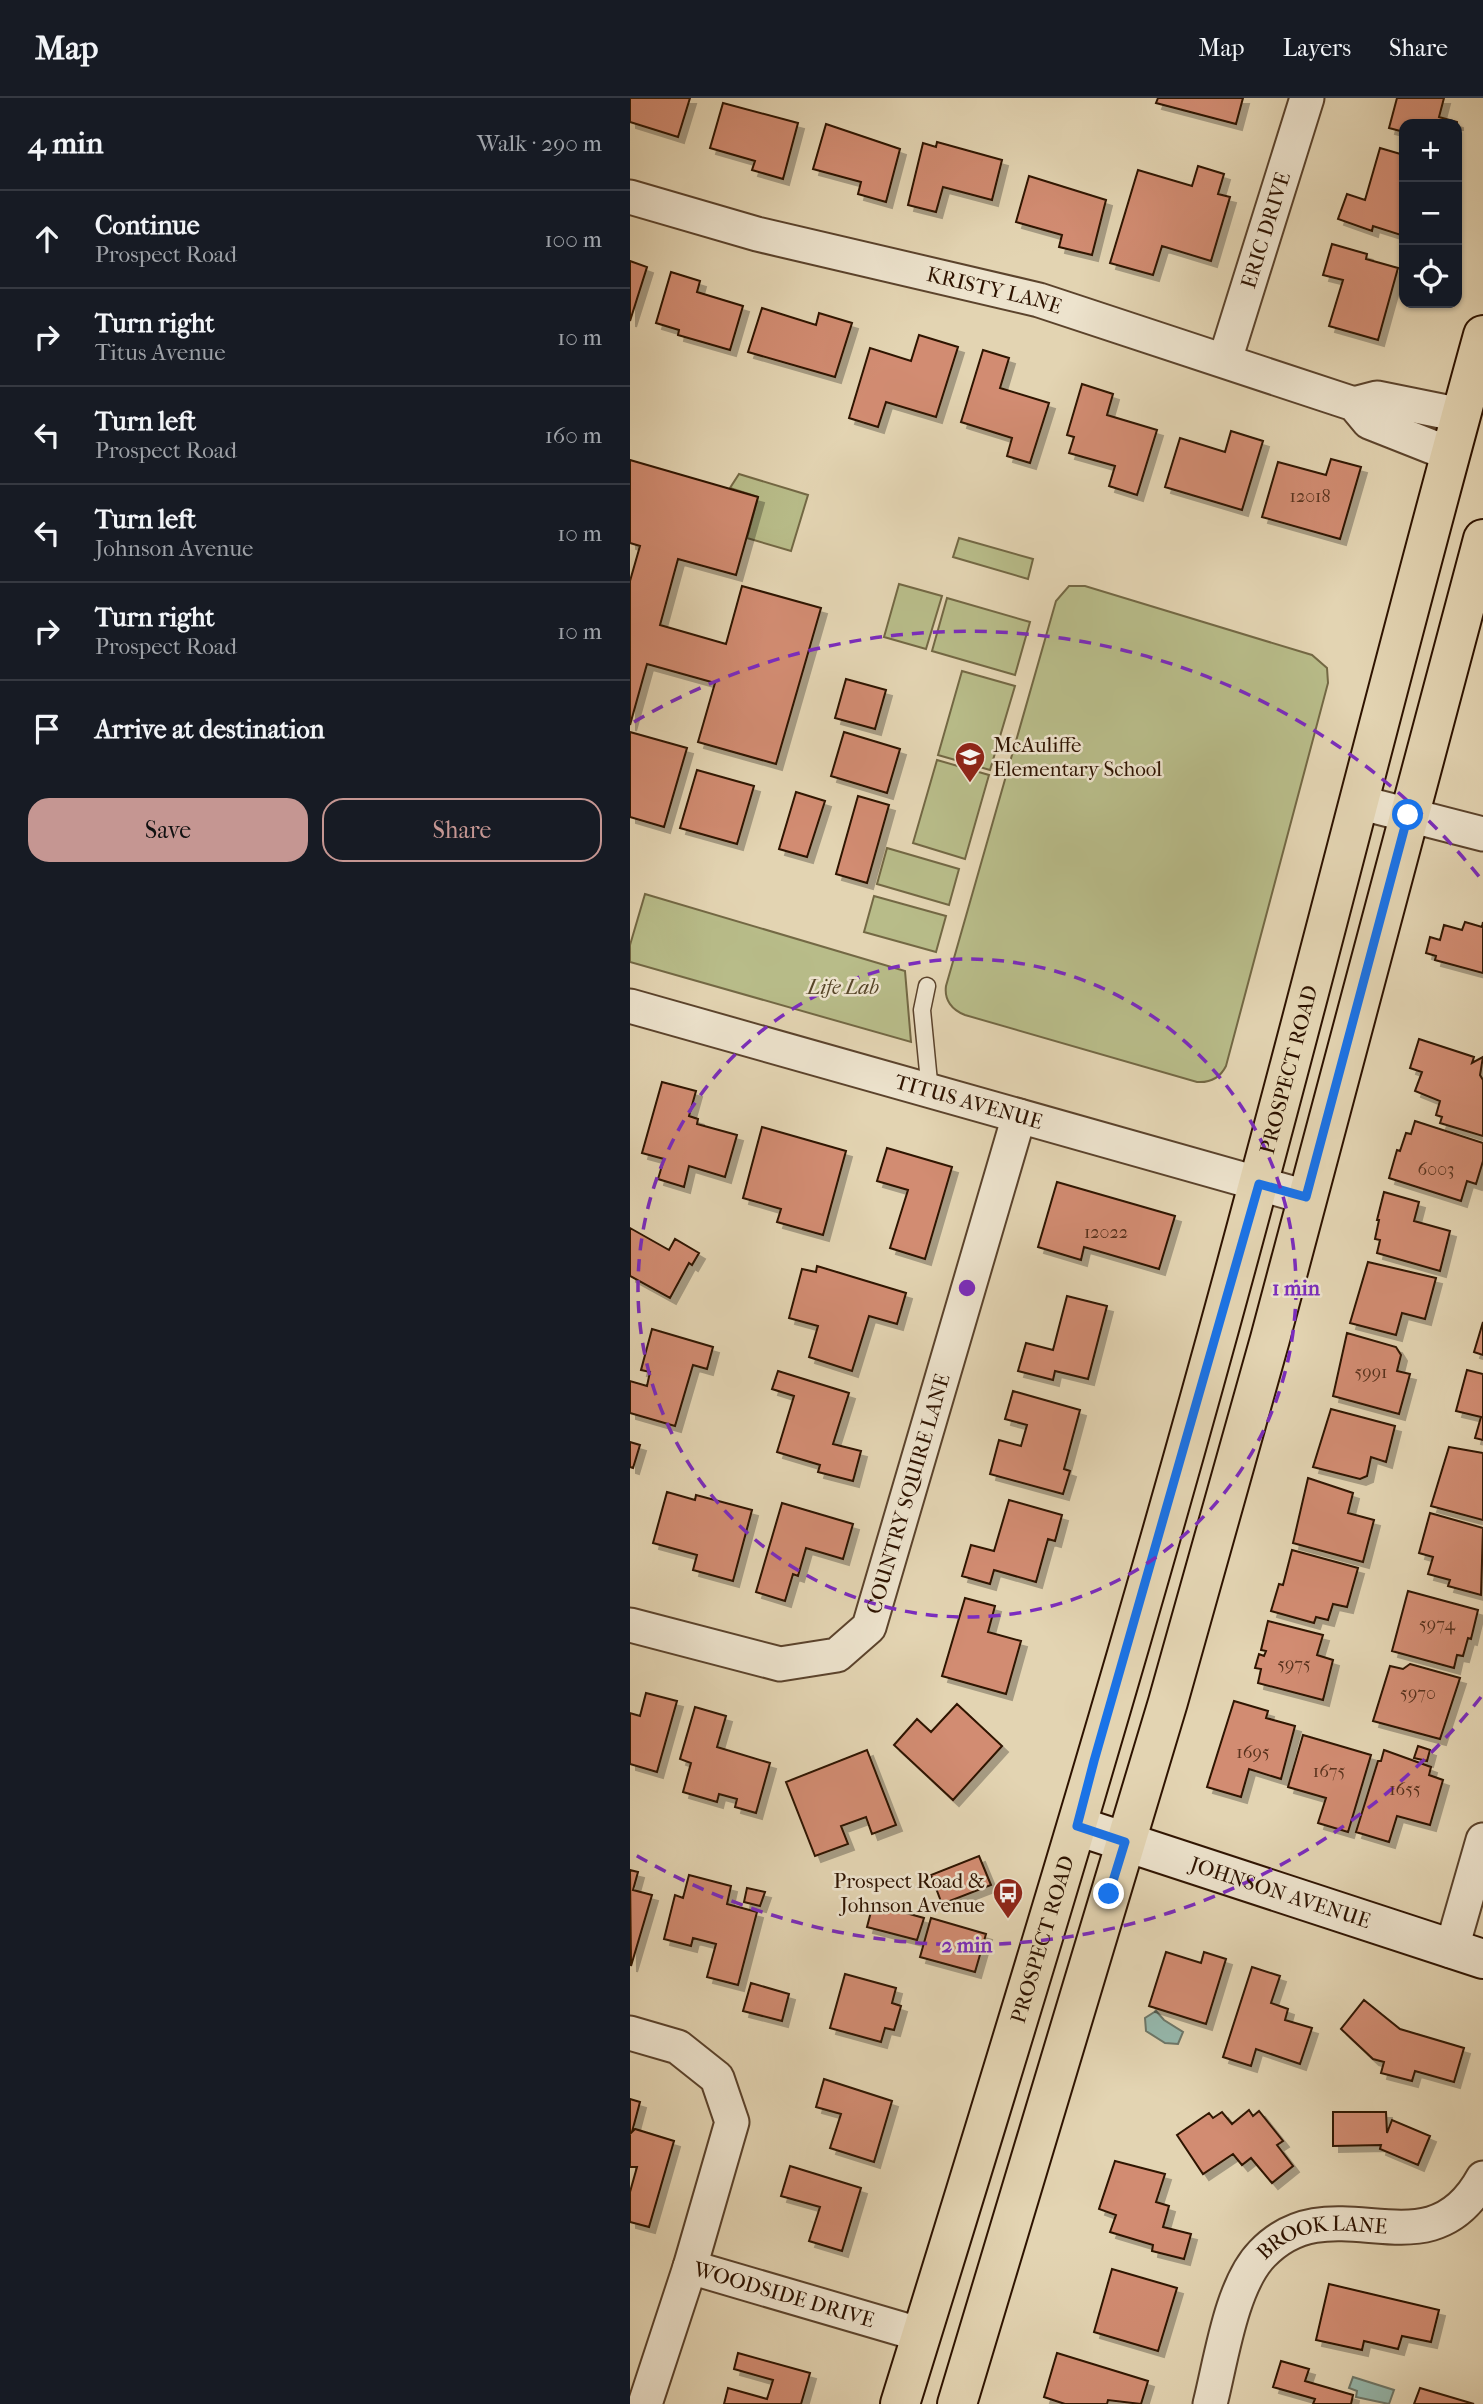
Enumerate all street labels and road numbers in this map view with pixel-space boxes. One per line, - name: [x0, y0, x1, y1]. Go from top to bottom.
- street label: ERIC DRIVE: [1236, 169, 1295, 291]
- street label: KRISTY LANE: [924, 262, 1065, 319]
- street label: PROSPECT ROAD: [1255, 983, 1322, 1157]
- street label: TITUS AVENUE: [892, 1069, 1045, 1134]
- street label: COUNTRY SQUIRE LANE: [861, 1371, 955, 1617]
- street label: JOHNSON AVENUE: [1185, 1851, 1374, 1933]
- street label: PROSPECT ROAD: [1006, 1853, 1079, 2026]
- street label: BROOK LANE: [1252, 2212, 1388, 2264]
- street label: WOODSIDE DRIVE: [690, 2256, 877, 2332]

